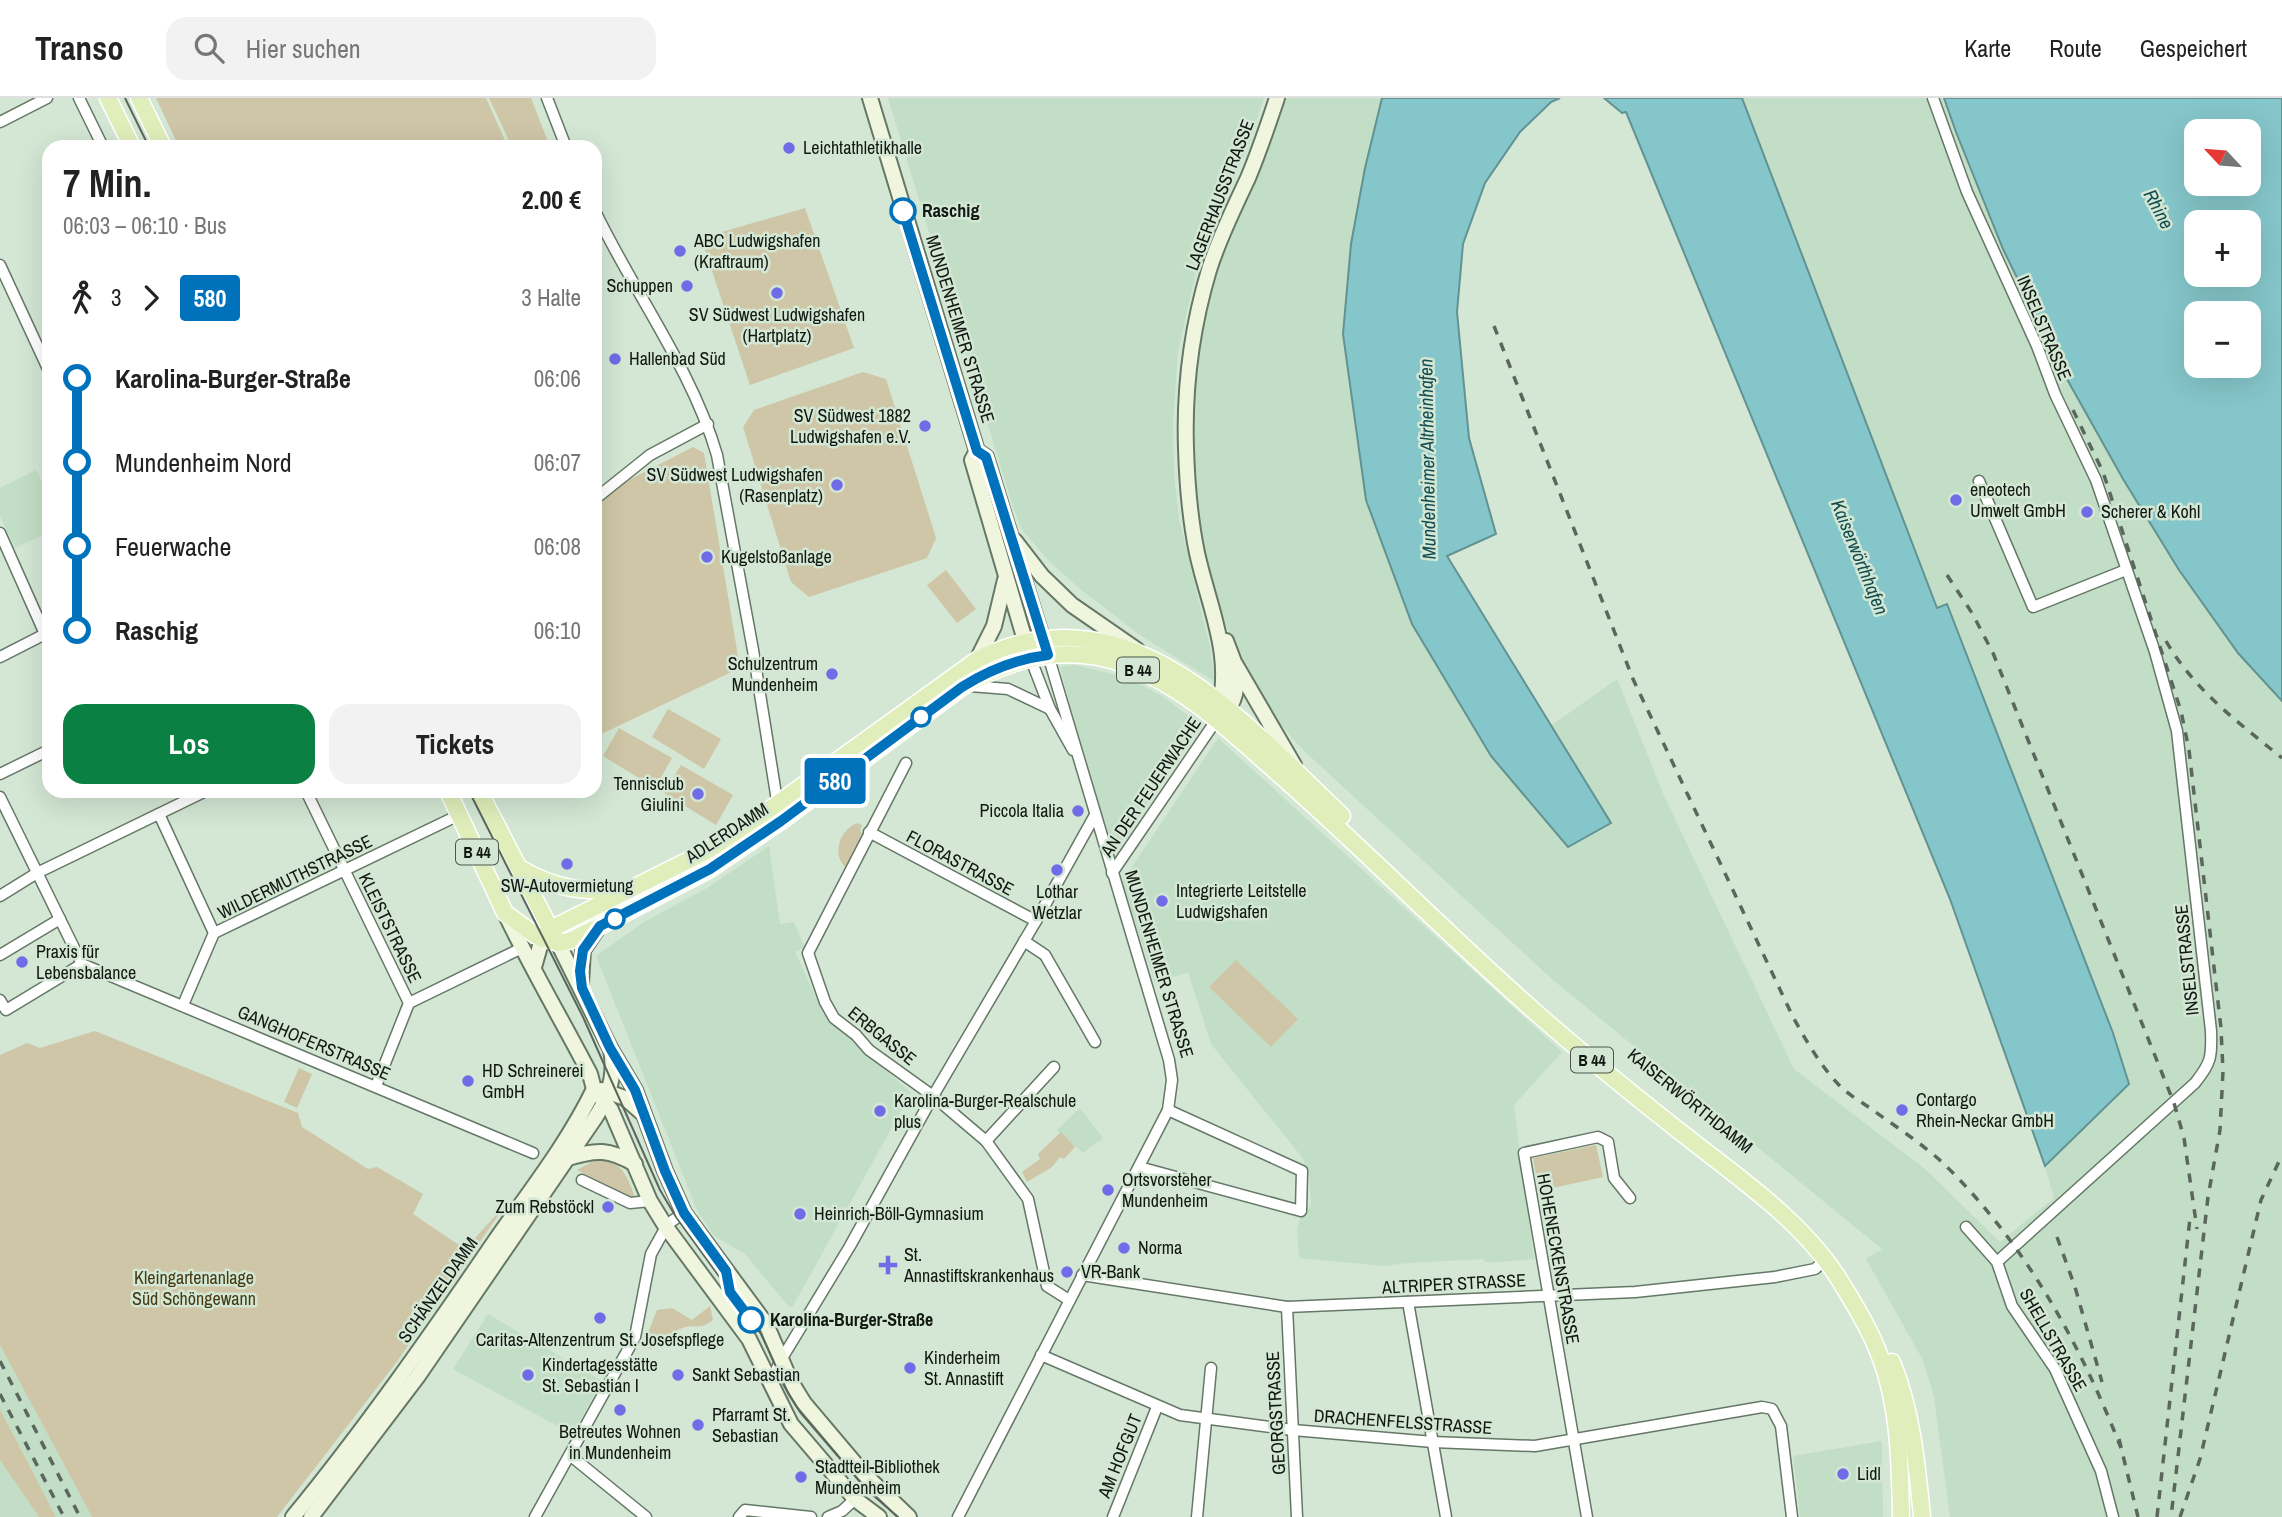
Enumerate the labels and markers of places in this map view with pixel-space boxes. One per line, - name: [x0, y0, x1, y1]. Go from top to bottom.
- place label: Leichtathletikhalle: [803, 135, 922, 160]
- marker: Leichtathletikhalle: [781, 140, 797, 156]
- marker: Raschig: [890, 198, 916, 224]
- place label: Raschig: [922, 198, 979, 223]
- place label: ABC Ludwigshafen (Kraftraum): [693, 228, 820, 274]
- marker: ABC Ludwigshafen (Kraftraum): [672, 243, 688, 259]
- place label: Schuppen: [607, 273, 673, 298]
- marker: Schuppen: [679, 278, 695, 294]
- marker: SV Südwest Ludwigshafen (Hartplatz): [769, 285, 785, 301]
- place label: SV Südwest Ludwigshafen (Hartplatz): [689, 302, 865, 348]
- place label: Hallenbad Süd: [629, 346, 726, 371]
- marker: Hallenbad Süd: [607, 351, 623, 367]
- place label: SV Südwest 1882 Ludwigshafen e.V.: [790, 403, 911, 449]
- marker: SV Südwest 1882 Ludwigshafen e.V.: [917, 418, 933, 434]
- place label: SV Südwest Ludwigshafen (Rasenplatz): [647, 462, 823, 508]
- marker: SV Südwest Ludwigshafen (Rasenplatz): [829, 477, 845, 493]
- place label: eneotech Umwelt GmbH: [1970, 477, 2066, 523]
- marker: eneotech Umwelt GmbH: [1948, 492, 1964, 508]
- place label: Scherer & Kohl: [2101, 499, 2200, 524]
- marker: Scherer & Kohl: [2079, 504, 2095, 520]
- place label: Kugelstoßanlage: [721, 544, 832, 569]
- marker: Kugelstoßanlage: [699, 549, 715, 565]
- place label: Schulzentrum Mundenheim: [728, 651, 818, 697]
- marker: Schulzentrum Mundenheim: [824, 666, 840, 682]
- unlabelled marker: [911, 707, 931, 727]
- place label: Tennisclub Giulini: [613, 771, 684, 817]
- marker: Tennisclub Giulini: [690, 786, 706, 802]
- place label: Piccola Italia: [979, 798, 1064, 823]
- marker: Piccola Italia: [1070, 803, 1086, 819]
- marker: SW-Autovermietung: [559, 856, 575, 872]
- marker: Lothar Wetzlar: [1049, 862, 1065, 878]
- place label: SW-Autovermietung: [501, 873, 634, 898]
- place label: Integrierte Leitstelle Ludwigshafen: [1176, 878, 1306, 924]
- place label: Lothar Wetzlar: [1032, 879, 1082, 925]
- marker: Integrierte Leitstelle Ludwigshafen: [1154, 893, 1170, 909]
- unlabelled marker: [605, 909, 625, 929]
- place label: Praxis für Lebensbalance: [36, 939, 136, 985]
- marker: Praxis für Lebensbalance: [14, 954, 30, 970]
- place label: HD Schreinerei GmbH: [482, 1058, 584, 1104]
- marker: HD Schreinerei GmbH: [460, 1073, 476, 1089]
- place label: Contargo Rhein-Neckar GmbH: [1916, 1087, 2054, 1133]
- place label: Karolina-Burger-Realschule plus: [894, 1088, 1076, 1134]
- marker: Contargo Rhein-Neckar GmbH: [1894, 1102, 1910, 1118]
- marker: Karolina-Burger-Realschule plus: [872, 1103, 888, 1119]
- place label: Ortsvorsteher Mundenheim: [1122, 1167, 1211, 1213]
- marker: Ortsvorsteher Mundenheim: [1100, 1182, 1116, 1198]
- place label: Zum Rebstöckl: [496, 1194, 594, 1219]
- marker: Zum Rebstöckl: [600, 1199, 616, 1215]
- place label: Heinrich-Böll-Gymnasium: [814, 1201, 984, 1226]
- marker: Heinrich-Böll-Gymnasium: [792, 1206, 808, 1222]
- place label: Norma: [1138, 1235, 1182, 1260]
- marker: Norma: [1116, 1240, 1132, 1256]
- place label: St. Annastiftskrankenhaus: [903, 1242, 1054, 1288]
- marker: St. Annastiftskrankenhaus: [878, 1255, 898, 1275]
- place label: VR-Bank: [1081, 1259, 1141, 1284]
- marker: VR-Bank: [1059, 1264, 1075, 1280]
- marker: Karolina-Burger-Straße: [738, 1307, 764, 1333]
- place label: Karolina-Burger-Straße: [770, 1307, 933, 1332]
- marker: Caritas-Altenzentrum St. Josefspflege: [592, 1310, 608, 1326]
- place label: Caritas-Altenzentrum St. Josefspflege: [476, 1327, 724, 1352]
- place label: Kinderheim St. Annastift: [924, 1345, 1004, 1391]
- place label: Kindertagesstätte St. Sebastian I: [542, 1352, 658, 1398]
- marker: Kinderheim St. Annastift: [902, 1360, 918, 1376]
- place label: Sankt Sebastian: [692, 1362, 800, 1387]
- marker: Kindertagesstätte St. Sebastian I: [520, 1367, 536, 1383]
- marker: Sankt Sebastian: [670, 1367, 686, 1383]
- marker: Betreutes Wohnen in Mundenheim: [612, 1402, 628, 1418]
- place label: Pfarramt St. Sebastian: [712, 1402, 791, 1448]
- marker: Pfarramt St. Sebastian: [690, 1417, 706, 1433]
- place label: Betreutes Wohnen in Mundenheim: [559, 1419, 681, 1465]
- place label: Stadtteil-Bibliothek Mundenheim: [815, 1454, 940, 1500]
- place label: Lidl: [1857, 1461, 1881, 1486]
- marker: Lidl: [1835, 1466, 1851, 1482]
- marker: Stadtteil-Bibliothek Mundenheim: [793, 1469, 809, 1485]

